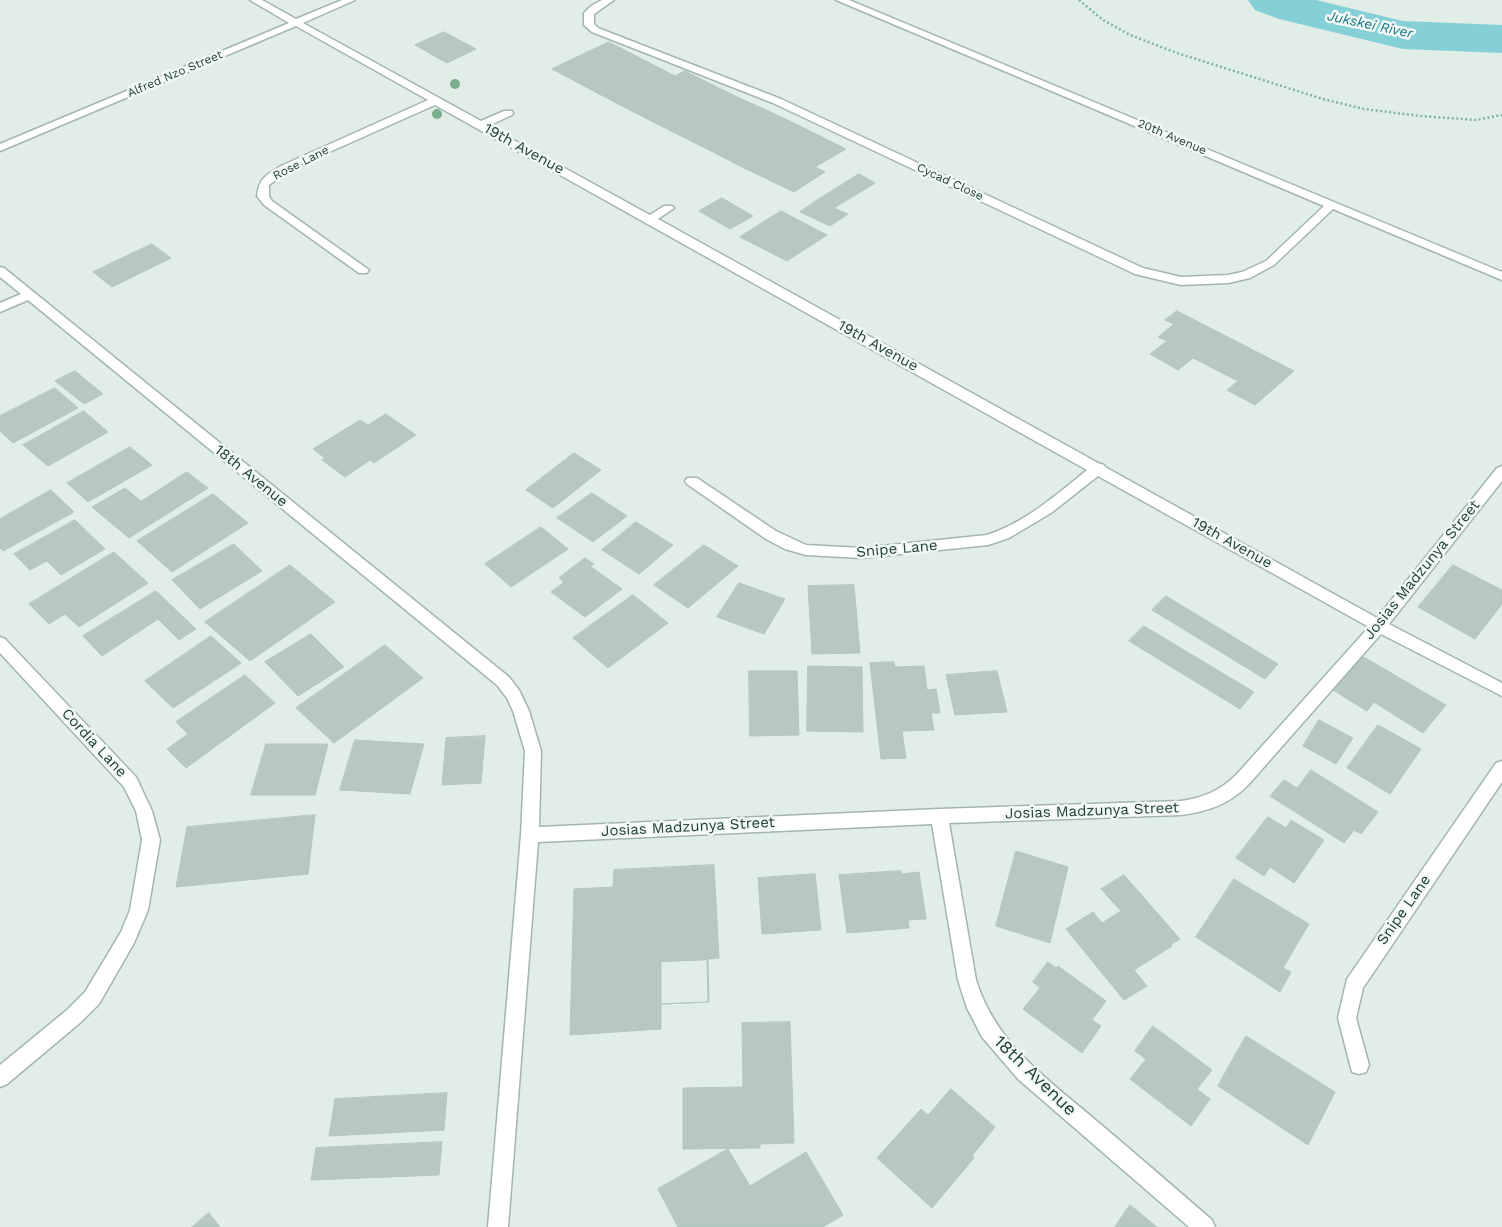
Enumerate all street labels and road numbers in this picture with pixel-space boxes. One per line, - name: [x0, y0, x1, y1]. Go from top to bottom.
- street label: Alfred Nzo Street: [125, 47, 225, 101]
- street label: 20th Avenue: [1135, 116, 1209, 158]
- street label: 19th Avenue: [481, 120, 567, 178]
- street label: Rose Lane: [271, 143, 331, 183]
- street label: Cycad Close: [914, 160, 986, 204]
- street label: 19th Avenue: [835, 317, 921, 375]
- street label: 18th Avenue: [211, 441, 291, 511]
- street label: Josias Madzunya Street: [1360, 497, 1484, 643]
- street label: 19th Avenue: [1189, 514, 1275, 572]
- street label: Snipe Lane: [856, 536, 938, 562]
- street label: Cordia Lane: [58, 705, 130, 781]
- street label: Josias Madzunya Street: [1005, 799, 1179, 823]
- street label: Josias Madzunya Street: [601, 813, 775, 841]
- street label: Snipe Lane: [1373, 872, 1435, 948]
- street label: 18th Avenue: [989, 1031, 1081, 1121]

